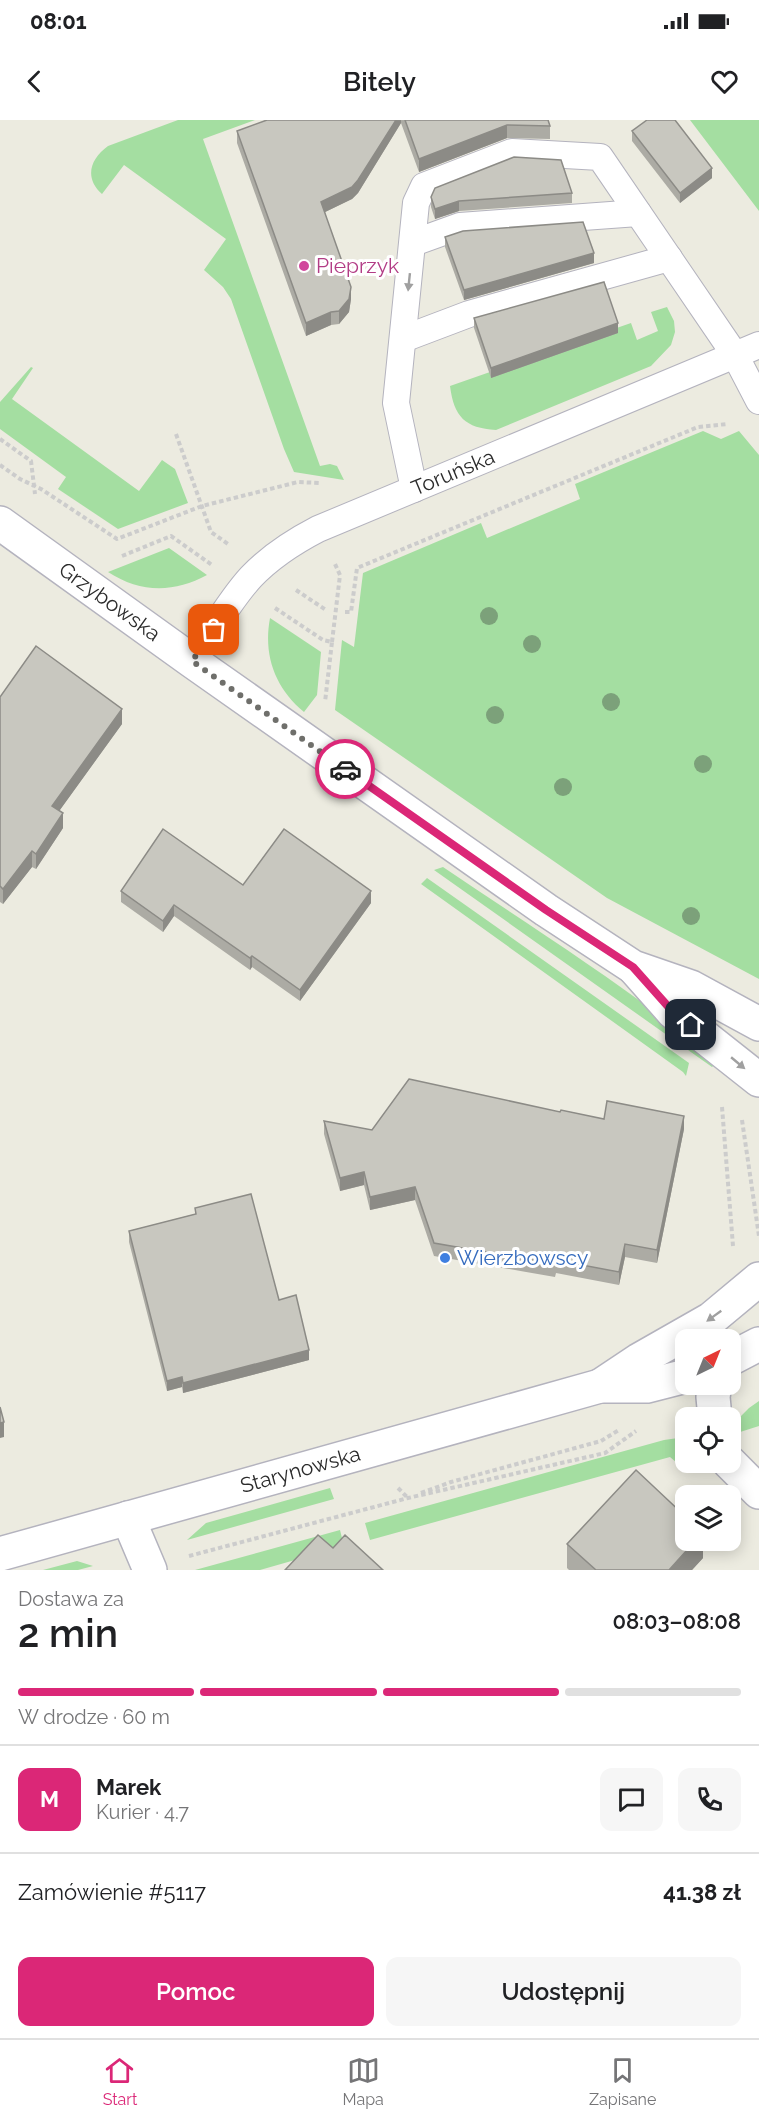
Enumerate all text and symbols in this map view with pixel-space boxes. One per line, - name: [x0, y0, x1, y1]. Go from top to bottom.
- text: 08:01: [30, 8, 87, 34]
- icon: back: [18, 65, 51, 98]
- icon: heart: [708, 65, 741, 98]
- text: Bitely: [343, 66, 416, 97]
- place label: Pieprzyk: [316, 253, 399, 278]
- marker: Pieprzyk: [297, 259, 311, 273]
- one-way arrow: [404, 272, 414, 291]
- street label: Toruńska: [408, 444, 498, 501]
- street label: Grzybowska: [54, 557, 165, 646]
- pin: [188, 604, 239, 655]
- icon: bag: [197, 613, 230, 646]
- courier: [315, 739, 375, 799]
- icon: car: [329, 753, 362, 786]
- pin: [665, 999, 716, 1050]
- icon: home: [674, 1008, 707, 1041]
- one-way arrow: [730, 1056, 746, 1069]
- place label: Wierzbowscy: [457, 1245, 588, 1270]
- marker: Wierzbowscy: [438, 1251, 452, 1265]
- one-way arrow: [706, 1310, 722, 1322]
- north arrow: [675, 1329, 741, 1395]
- map controls: [675, 1329, 741, 1551]
- button: locate: [675, 1407, 741, 1473]
- street label: Starynowska: [237, 1441, 363, 1498]
- button: layers: [675, 1485, 741, 1551]
- text: Dostawa za: [18, 1587, 124, 1611]
- text: 08:03–08:08: [612, 1608, 741, 1634]
- text: 2 min: [18, 1610, 118, 1656]
- text: W drodze · 60 m: [18, 1705, 170, 1729]
- button: chat: [600, 1768, 663, 1831]
- button: phone: [678, 1768, 741, 1831]
- text: Marek: [96, 1774, 161, 1800]
- text: M: [40, 1786, 59, 1812]
- text: Kurier · 4.7: [96, 1800, 189, 1824]
- text: Zamówienie #5117: [18, 1879, 206, 1905]
- text: 41.38 zł: [663, 1879, 741, 1905]
- button: Pomoc: [18, 1957, 374, 2026]
- button: Udostępnij: [386, 1957, 741, 2026]
- tab: Start: [103, 2054, 137, 2109]
- tab: Mapa: [343, 2054, 384, 2109]
- tab: Zapisane: [589, 2054, 656, 2109]

